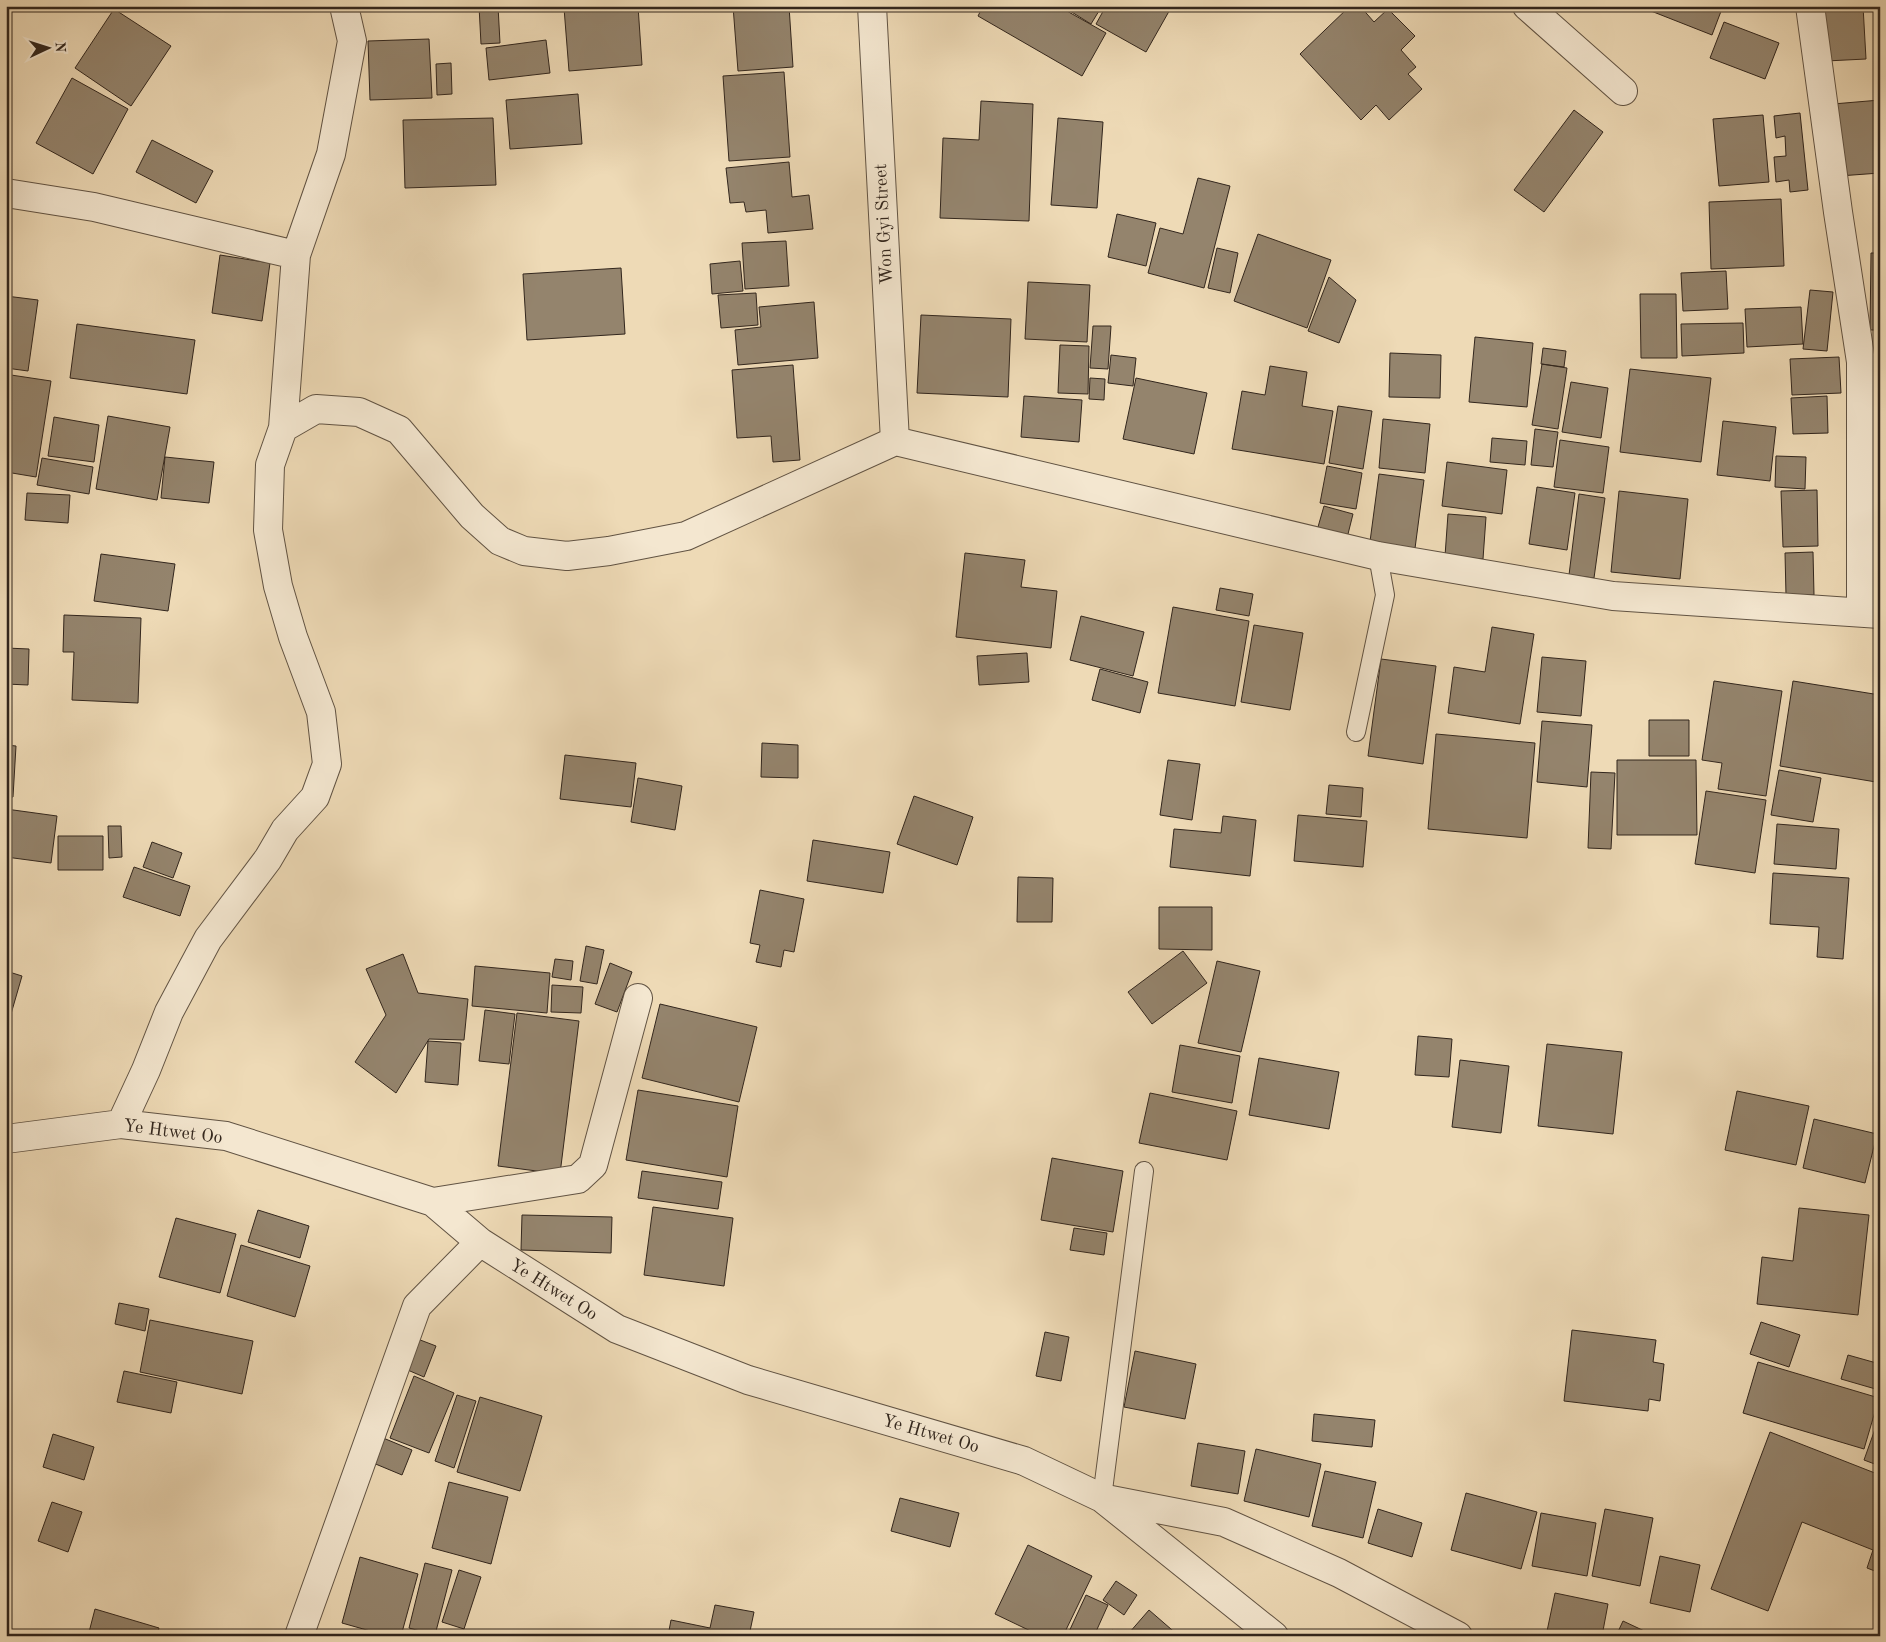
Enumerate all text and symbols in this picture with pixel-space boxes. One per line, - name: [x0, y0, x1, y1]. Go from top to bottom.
- north arrow: [22, 22, 72, 72]
- text: N: [53, 41, 67, 53]
- street label: Won Gyi Street: [872, 163, 896, 285]
- street label: Ye Htwet Oo: [122, 1117, 224, 1147]
- street label: Ye Htwet Oo: [506, 1256, 601, 1324]
- street label: Ye Htwet Oo: [880, 1412, 981, 1456]

